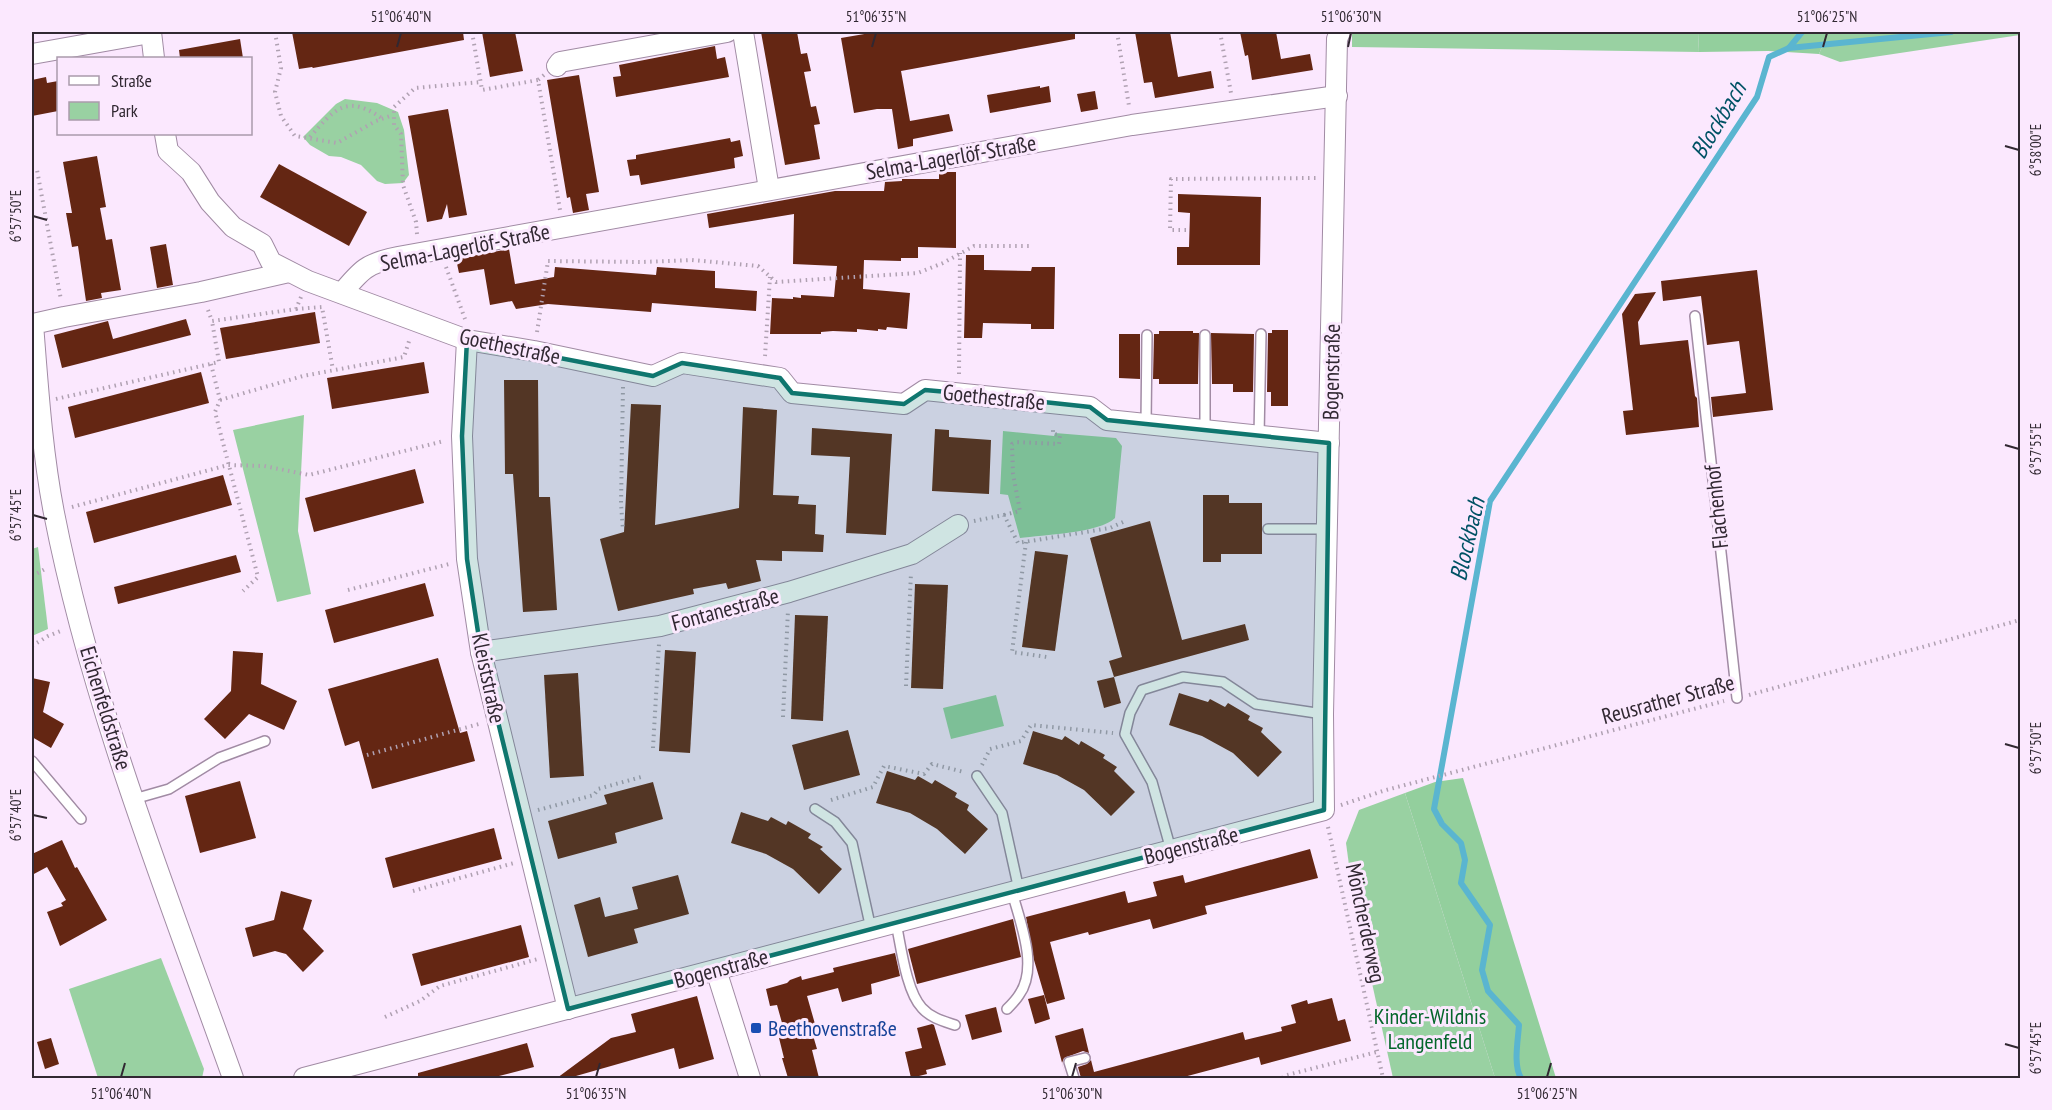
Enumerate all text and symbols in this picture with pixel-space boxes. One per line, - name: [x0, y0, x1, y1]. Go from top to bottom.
- text: 51°06'40"N: [371, 7, 431, 26]
- text: 51°06'35"N: [846, 7, 906, 26]
- text: 51°06'30"N: [1321, 7, 1381, 26]
- text: 51°06'25"N: [1797, 7, 1857, 26]
- legend: [57, 57, 252, 135]
- text: Straße: [111, 69, 152, 92]
- water label: Blockbach: [1683, 75, 1754, 164]
- text: Park: [111, 99, 138, 122]
- text: 6°58'00"E: [2026, 124, 2045, 176]
- street label: Selma-Lagerlöf-Straße: [864, 128, 1038, 186]
- text: 6°57'50"E: [6, 190, 25, 242]
- street label: Selma-Lagerlöf-Straße: [378, 217, 552, 277]
- street label: Goethestraße: [457, 322, 563, 370]
- street label: Bogenstraße: [1316, 324, 1346, 420]
- street label: Goethestraße: [942, 378, 1046, 416]
- text: 6°57'55"E: [2026, 423, 2045, 475]
- street label: Flachenhof: [1698, 462, 1734, 550]
- text: 6°57'45"E: [6, 489, 25, 541]
- water label: Blockbach: [1442, 493, 1492, 584]
- street label: Fontanestraße: [668, 581, 782, 637]
- street label: Kleiststraße: [466, 630, 512, 726]
- street label: Eichenfeldstraße: [74, 643, 138, 773]
- street label: Reusrather Straße: [1599, 668, 1737, 730]
- text: 6°57'50"E: [2026, 722, 2045, 774]
- text: 6°57'40"E: [6, 789, 25, 841]
- street label: Bogenstraße: [1141, 820, 1241, 870]
- street label: Möncherderweg: [1340, 861, 1392, 985]
- street label: Bogenstraße: [671, 942, 771, 994]
- park label: Kinder-Wildnis Langenfeld: [1374, 1002, 1486, 1055]
- place label: Beethovenstraße: [768, 1014, 897, 1042]
- marker: Beethovenstraße: [749, 1021, 763, 1035]
- text: 6°57'45"E: [2026, 1022, 2045, 1074]
- text: 51°06'40"N: [91, 1084, 151, 1103]
- text: 51°06'35"N: [566, 1084, 626, 1103]
- text: 51°06'30"N: [1042, 1084, 1102, 1103]
- text: 51°06'25"N: [1517, 1084, 1577, 1103]

